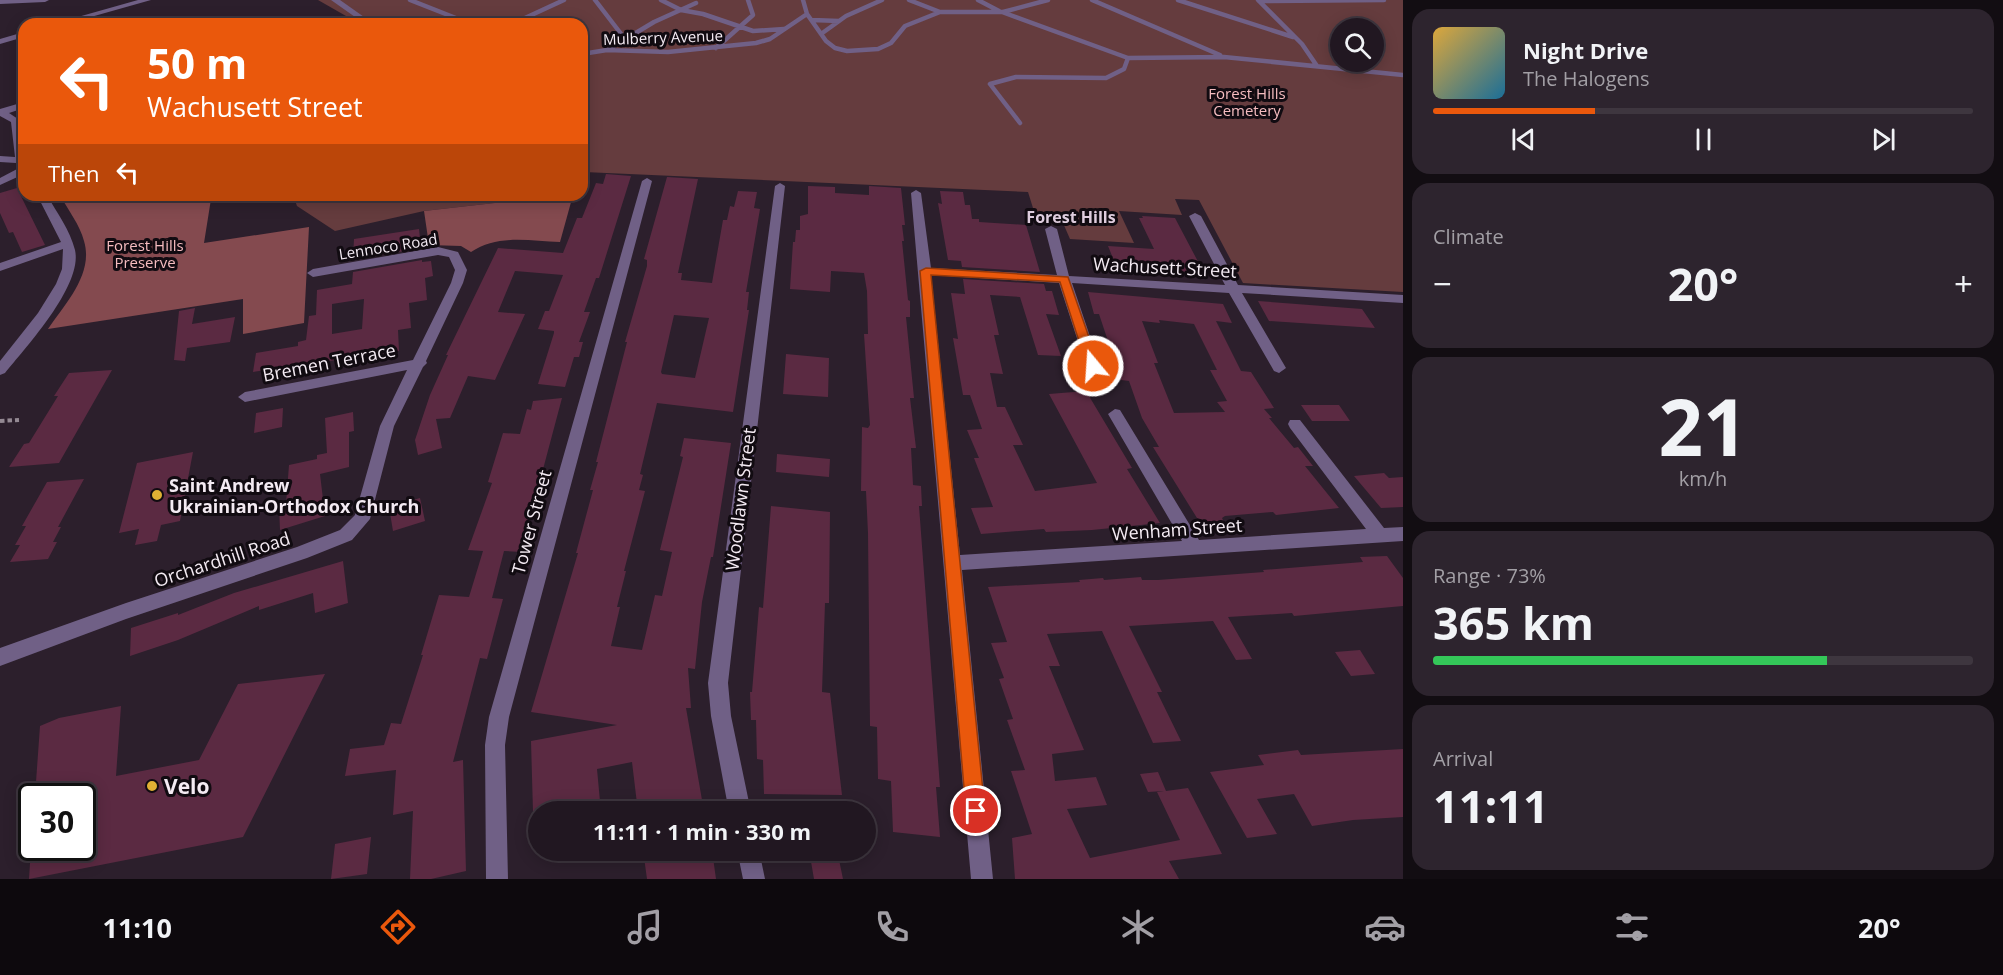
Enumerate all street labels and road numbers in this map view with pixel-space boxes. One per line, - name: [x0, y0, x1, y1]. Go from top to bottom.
- street label: Mulberry Avenue: [603, 25, 723, 49]
- street label: Lennoco Road: [337, 228, 439, 264]
- street label: Wachusett Street: [1093, 251, 1237, 283]
- street label: Bremen Terrace: [260, 337, 398, 387]
- street label: Woodlawn Street: [719, 426, 761, 572]
- street label: Tower Street: [506, 467, 556, 577]
- street label: Wenham Street: [1111, 512, 1243, 546]
- street label: Orchardhill Road: [151, 526, 293, 592]

